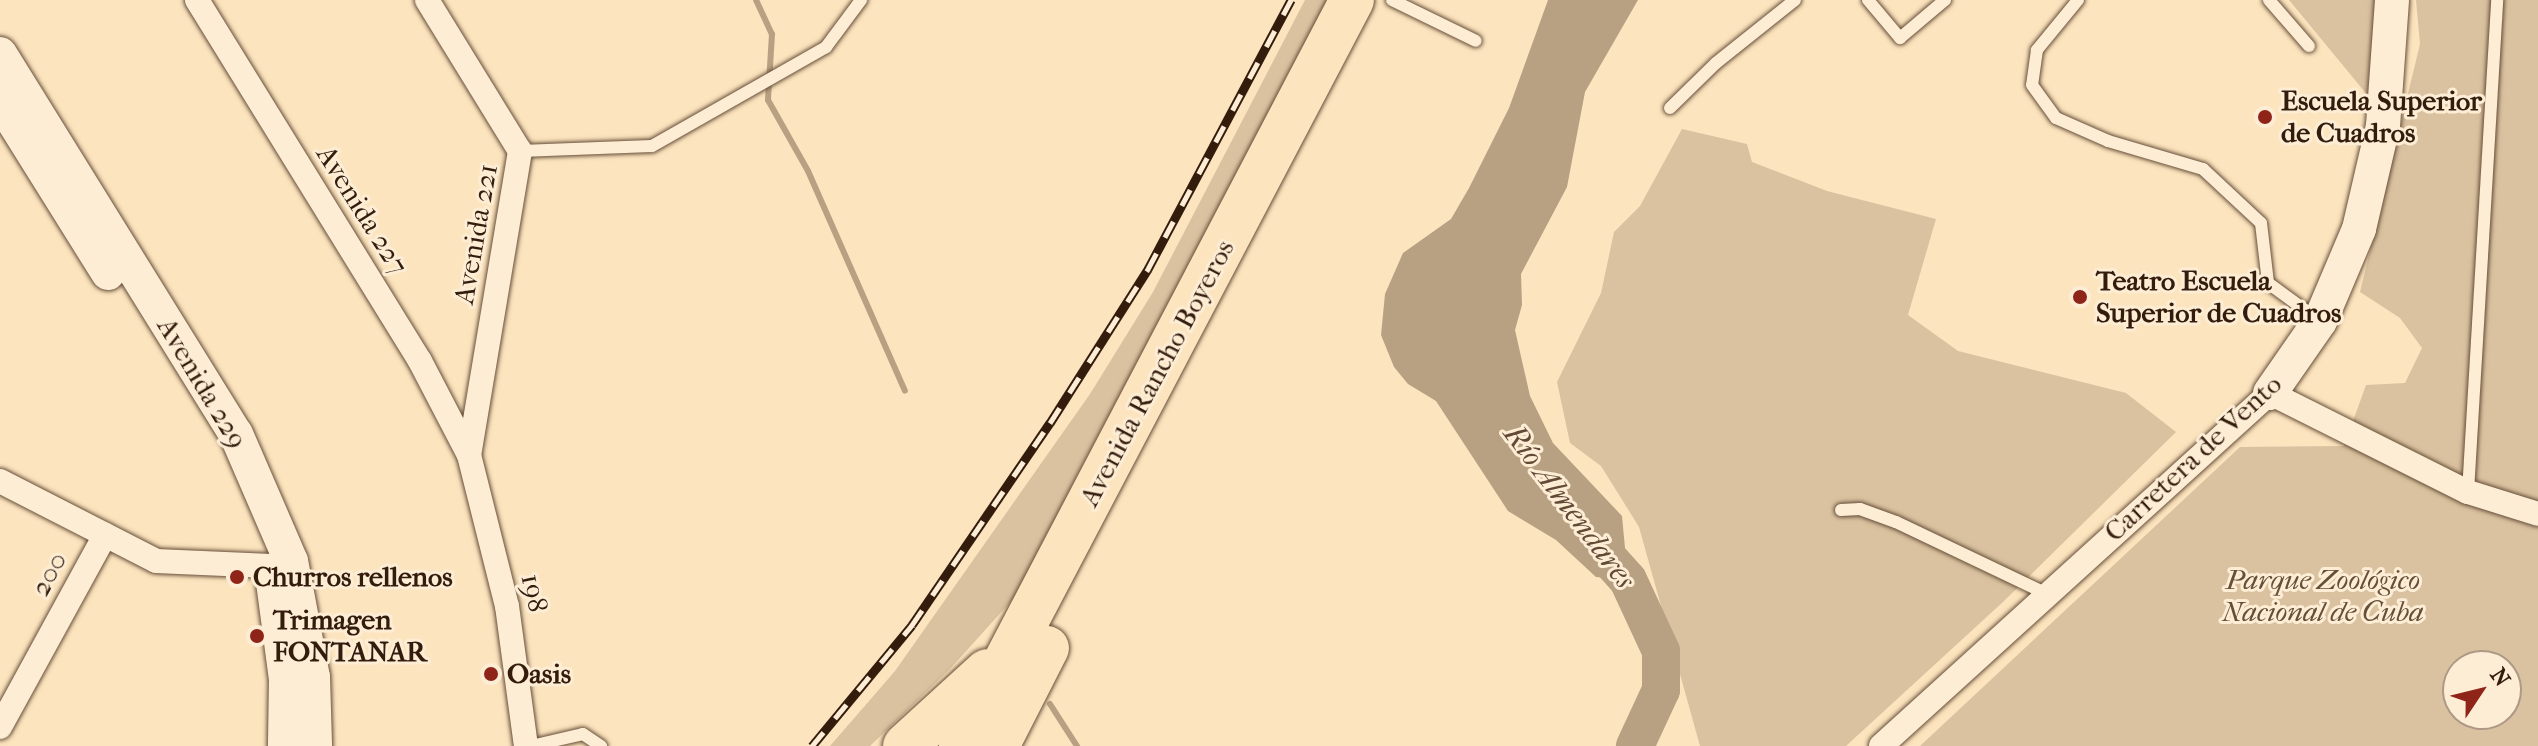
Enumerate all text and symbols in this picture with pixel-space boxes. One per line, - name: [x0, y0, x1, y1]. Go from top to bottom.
- place label: Escuela Superior de Cuadros: [2281, 84, 2482, 150]
- marker: Escuela Superior de Cuadros: [2256, 108, 2274, 126]
- street label: Avenida 227: [309, 139, 415, 281]
- street label: Avenida 221: [447, 161, 505, 307]
- street label: Avenida Rancho Boyeros: [1072, 234, 1242, 512]
- place label: Teatro Escuela Superior de Cuadros: [2096, 264, 2341, 330]
- marker: Teatro Escuela Superior de Cuadros: [2071, 288, 2089, 306]
- street label: Avenida 229: [150, 311, 254, 455]
- street label: Carretera de Vento: [2097, 367, 2289, 549]
- water label: Río Almendares: [1496, 418, 1642, 596]
- street label: 200: [23, 546, 75, 602]
- place label: Churros rellenos: [253, 560, 452, 594]
- park label: Parque Zoológico Nacional de Cuba: [2222, 563, 2424, 629]
- marker: Churros rellenos: [228, 568, 246, 586]
- street label: 198: [514, 571, 554, 615]
- place label: Trimagen FONTANAR: [273, 603, 427, 669]
- marker: Trimagen FONTANAR: [248, 627, 266, 645]
- north arrow: [2442, 650, 2522, 730]
- place label: Oasis: [507, 657, 571, 691]
- text: N: [2485, 663, 2515, 692]
- marker: Oasis: [482, 665, 500, 683]

